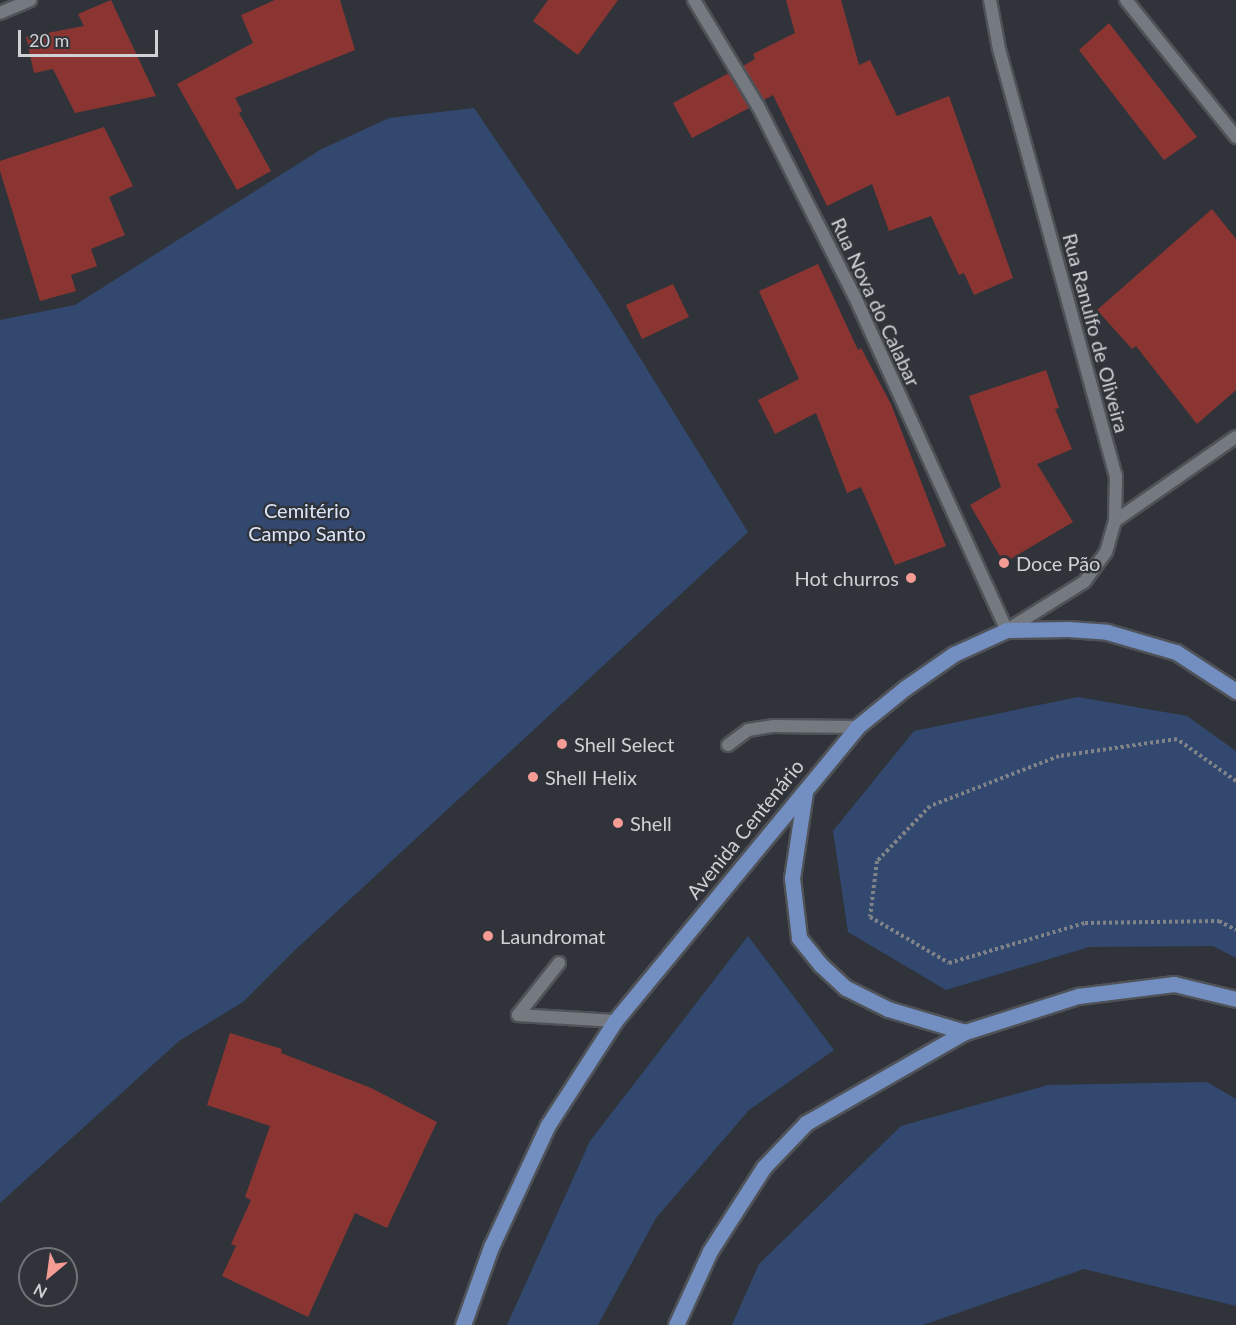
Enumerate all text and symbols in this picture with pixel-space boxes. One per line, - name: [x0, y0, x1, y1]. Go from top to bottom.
- scale bar: [21, 18, 160, 56]
- text: 20 m: [29, 29, 69, 51]
- street label: Rua Nova do Calabar: [826, 214, 926, 390]
- street label: Rua Ranulfo de Oliveira: [1058, 231, 1134, 435]
- park label: Cemitério Campo Santo: [248, 498, 366, 545]
- place label: Doce Pão: [1016, 551, 1100, 575]
- marker: Doce Pão: [997, 556, 1011, 570]
- place label: Hot churros: [795, 566, 899, 590]
- marker: Hot churros: [904, 571, 918, 585]
- place label: Shell Select: [574, 732, 674, 756]
- marker: Shell Select: [555, 737, 569, 751]
- street label: Avenida Centenário: [681, 754, 809, 904]
- place label: Shell Helix: [545, 765, 637, 789]
- marker: Shell Helix: [526, 770, 540, 784]
- place label: Shell: [630, 811, 672, 835]
- marker: Shell: [611, 816, 625, 830]
- place label: Laundromat: [500, 924, 605, 948]
- marker: Laundromat: [481, 929, 495, 943]
- north arrow: [18, 1247, 78, 1307]
- text: N: [30, 1280, 50, 1303]

